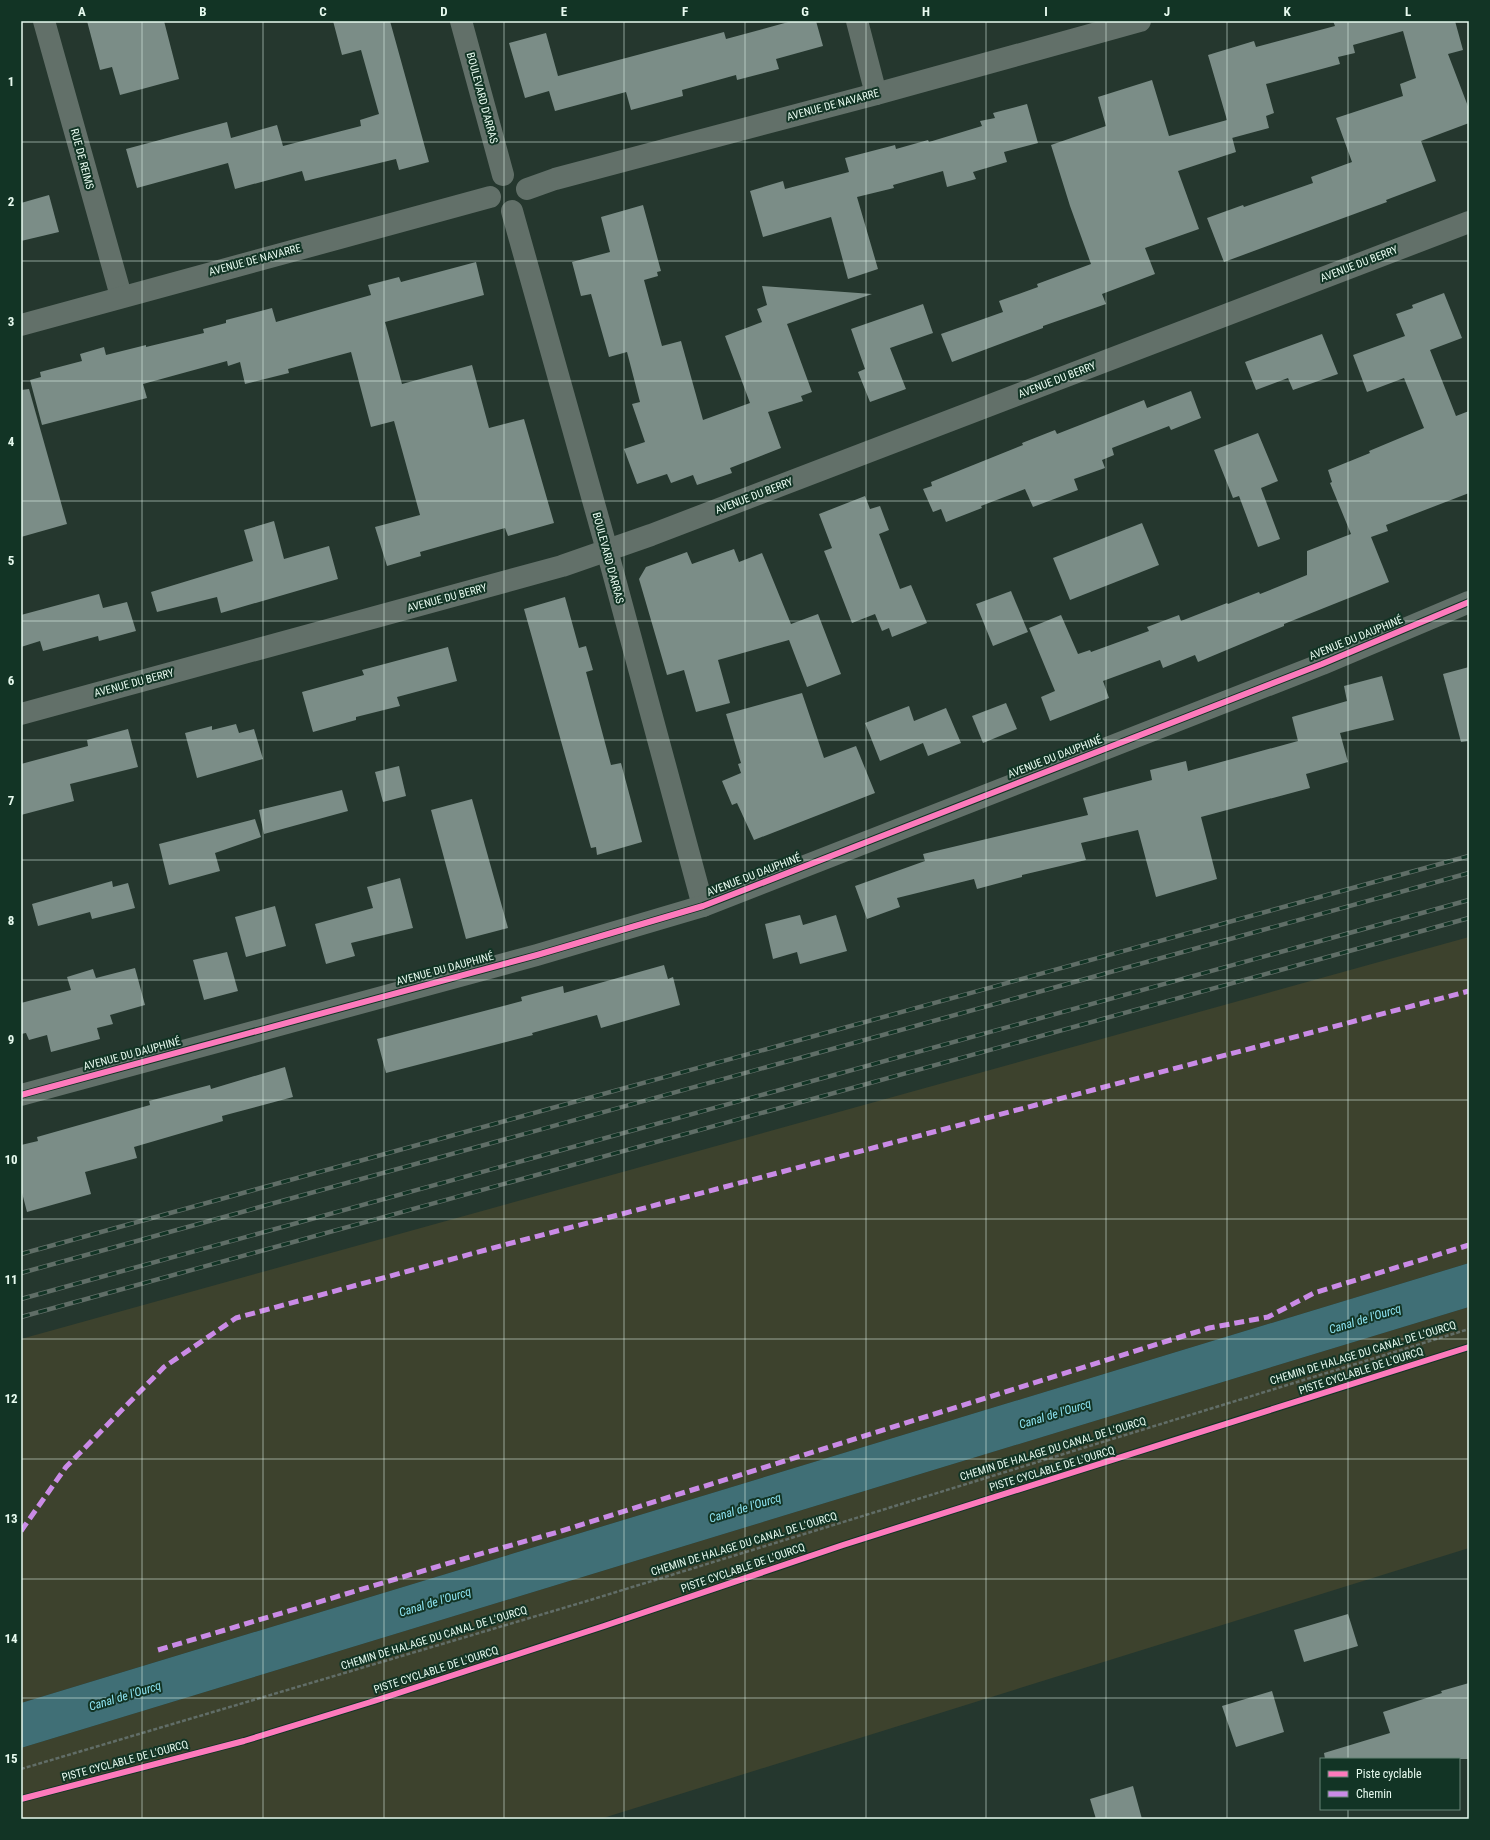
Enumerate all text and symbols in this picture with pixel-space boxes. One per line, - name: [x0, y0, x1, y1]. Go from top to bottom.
- text: A: [78, 4, 86, 19]
- text: B: [199, 4, 207, 19]
- text: C: [319, 4, 327, 19]
- text: D: [440, 4, 448, 19]
- text: E: [561, 4, 568, 19]
- text: F: [682, 4, 688, 19]
- text: G: [801, 4, 809, 19]
- text: H: [922, 4, 930, 19]
- text: I: [1044, 4, 1048, 19]
- text: J: [1164, 4, 1170, 19]
- text: K: [1283, 4, 1291, 19]
- text: L: [1405, 4, 1411, 19]
- street label: BOULEVARD D'ARRAS: [464, 51, 501, 145]
- text: 1: [8, 74, 14, 89]
- street label: AVENUE DE NAVARRE: [786, 86, 881, 124]
- street label: RUE DE REIMS: [68, 127, 96, 191]
- text: 2: [8, 194, 15, 209]
- street label: AVENUE DE NAVARRE: [208, 241, 303, 279]
- street label: AVENUE DU BERRY: [1318, 243, 1400, 285]
- text: 3: [8, 314, 14, 329]
- street label: AVENUE DU BERRY: [1016, 359, 1098, 401]
- text: 4: [8, 434, 15, 449]
- street label: AVENUE DU BERRY: [713, 475, 795, 517]
- street label: BOULEVARD D'ARRAS: [590, 511, 627, 605]
- text: 5: [8, 553, 15, 568]
- street label: AVENUE DU BERRY: [406, 581, 489, 615]
- street label: AVENUE DU DAUPHINÉ: [1307, 613, 1405, 663]
- street label: AVENUE DU BERRY: [93, 666, 176, 700]
- text: 6: [8, 673, 15, 688]
- street label: AVENUE DU DAUPHINÉ: [1006, 733, 1105, 781]
- text: 7: [8, 793, 15, 808]
- street label: AVENUE DU DAUPHINÉ: [705, 851, 804, 899]
- text: 8: [8, 913, 14, 928]
- street label: AVENUE DU DAUPHINÉ: [395, 950, 495, 988]
- text: 9: [8, 1032, 14, 1047]
- street label: AVENUE DU DAUPHINÉ: [82, 1035, 182, 1073]
- text: 10: [4, 1152, 18, 1167]
- text: 11: [4, 1272, 18, 1287]
- water label: Canal de l'Ourcq: [1327, 1301, 1403, 1337]
- street label: CHEMIN DE HALAGE DU CANAL DE L'OURCQ: [1268, 1318, 1458, 1388]
- street label: PISTE CYCLABLE DE L'OURCQ: [1297, 1345, 1425, 1397]
- text: 12: [4, 1391, 18, 1406]
- water label: Canal de l'Ourcq: [1017, 1396, 1093, 1432]
- street label: CHEMIN DE HALAGE DU CANAL DE L'OURCQ: [958, 1414, 1148, 1484]
- street label: PISTE CYCLABLE DE L'OURCQ: [988, 1444, 1116, 1494]
- water label: Canal de l'Ourcq: [707, 1490, 783, 1526]
- street label: CHEMIN DE HALAGE DU CANAL DE L'OURCQ: [649, 1509, 839, 1579]
- text: 13: [4, 1511, 18, 1526]
- street label: PISTE CYCLABLE DE L'OURCQ: [679, 1541, 807, 1595]
- water label: Canal de l'Ourcq: [397, 1584, 473, 1620]
- street label: CHEMIN DE HALAGE DU CANAL DE L'OURCQ: [339, 1603, 529, 1673]
- text: 14: [4, 1631, 18, 1646]
- street label: PISTE CYCLABLE DE L'OURCQ: [372, 1644, 500, 1696]
- water label: Canal de l'Ourcq: [87, 1678, 163, 1714]
- street label: PISTE CYCLABLE DE L'OURCQ: [60, 1738, 190, 1784]
- text: 15: [4, 1751, 18, 1766]
- legend: [1320, 1758, 1460, 1810]
- text: Piste cyclable: [1356, 1767, 1422, 1781]
- text: Chemin: [1356, 1787, 1392, 1801]

